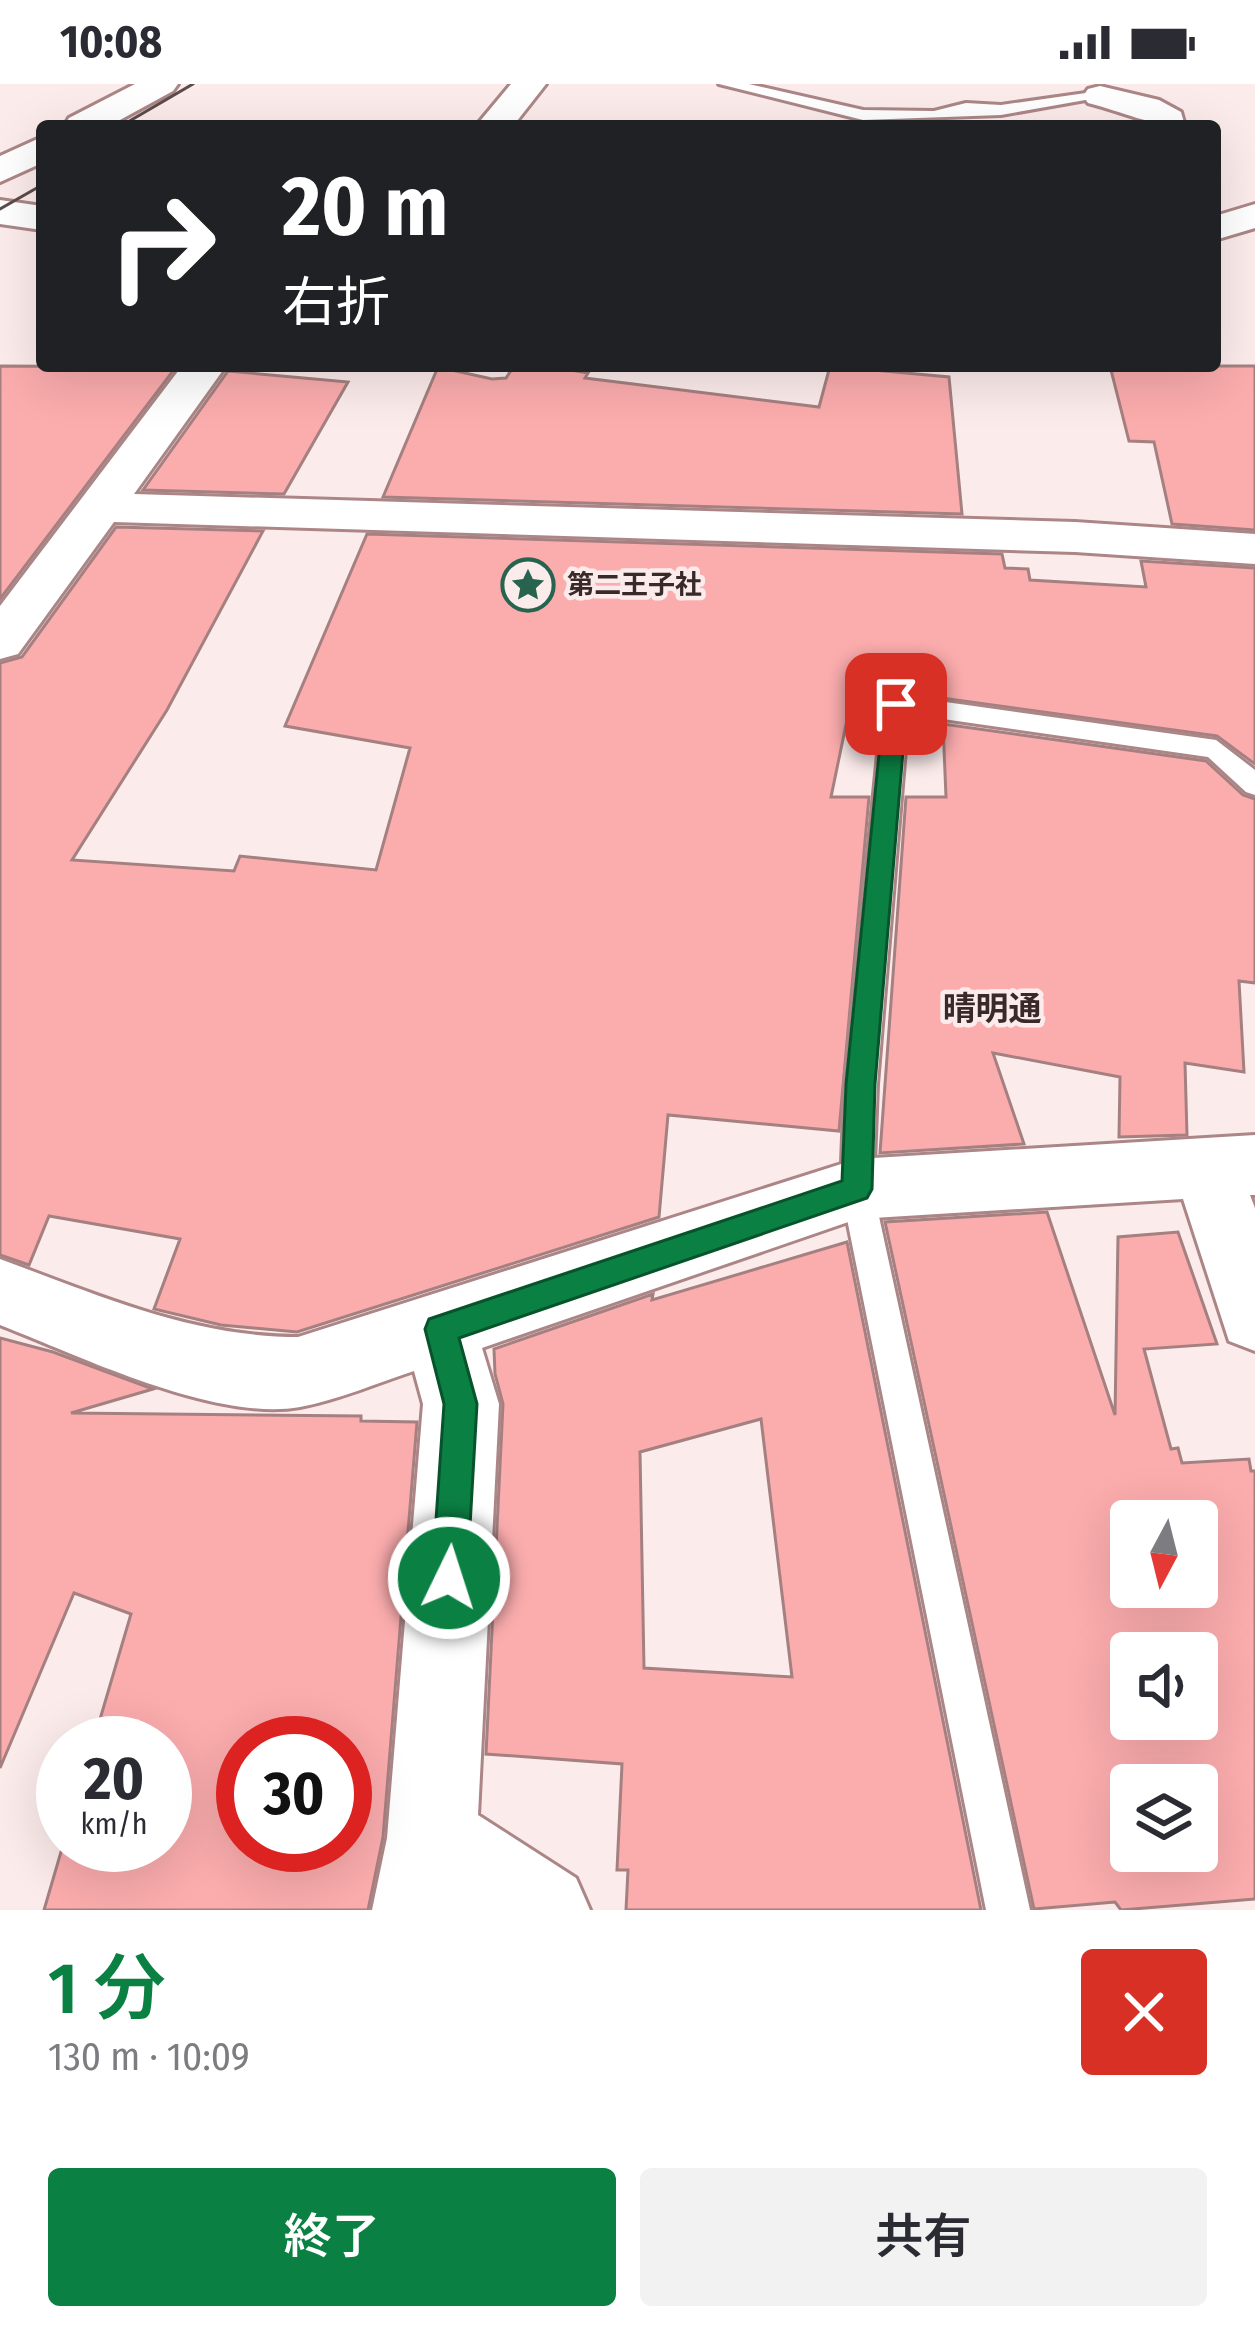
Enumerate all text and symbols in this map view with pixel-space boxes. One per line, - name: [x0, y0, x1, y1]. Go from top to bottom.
- text: 10:08: [60, 15, 162, 69]
- text: 20 m: [282, 156, 448, 257]
- icon: right: [84, 168, 240, 324]
- text: 右折: [282, 271, 390, 335]
- place icon: 第二王子社: [500, 557, 556, 613]
- place label: 第二王子社: [567, 569, 702, 601]
- pin: [845, 653, 947, 755]
- icon: arrive: [863, 671, 929, 737]
- district label: 晴明通: [943, 989, 1042, 1029]
- north arrow: [1110, 1500, 1218, 1608]
- map controls: [1110, 1500, 1218, 1872]
- position arrow: [386, 1515, 512, 1641]
- button: sound: [1110, 1632, 1218, 1740]
- speed limit sign: 30: [216, 1716, 372, 1872]
- text: 20: [84, 1743, 144, 1815]
- button: layers: [1110, 1764, 1218, 1872]
- text: km/h: [81, 1806, 147, 1842]
- text: 1 分: [48, 1946, 165, 2032]
- button: close: [1081, 1949, 1207, 2075]
- text: 130 m · 10:09: [48, 2034, 250, 2080]
- button: 終了: [48, 2168, 616, 2306]
- button: 共有: [640, 2168, 1207, 2306]

